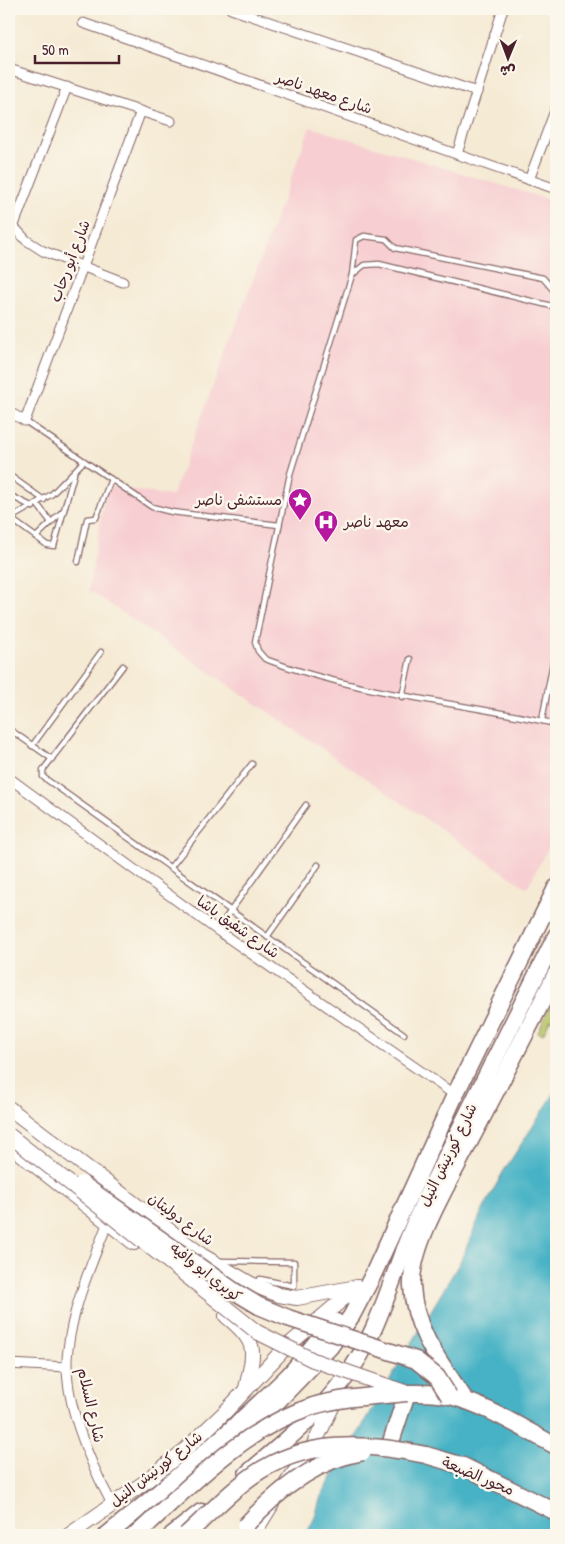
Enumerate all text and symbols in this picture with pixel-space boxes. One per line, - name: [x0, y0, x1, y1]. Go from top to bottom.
- scale bar: [35, 32, 119, 64]
- north arrow: [482, 32, 532, 82]
- text: 50 m: [42, 39, 69, 60]
- text: ش: [500, 62, 516, 81]
- street label: شارع معهد ناصر: [271, 66, 375, 119]
- street label: شارع أبو رحاب: [44, 217, 95, 305]
- place icon: مستشفى ناصر: [287, 487, 313, 521]
- place label: مستشفى ناصر: [193, 489, 282, 510]
- hospital icon: معهد ناصر: [313, 509, 339, 543]
- place label: معهد ناصر: [342, 511, 409, 532]
- street label: شارع شفيق باشا: [193, 890, 284, 963]
- street label: شارع كورنيش النيل: [413, 1100, 482, 1210]
- street label: شارع دوليتان: [144, 1187, 218, 1250]
- street label: كوبري ابو وافيه: [165, 1237, 247, 1307]
- street label: شارع السلام: [72, 1365, 110, 1445]
- street label: شارع كورنيش النيل: [105, 1426, 207, 1512]
- street label: محور الضبعة: [439, 1451, 518, 1500]

